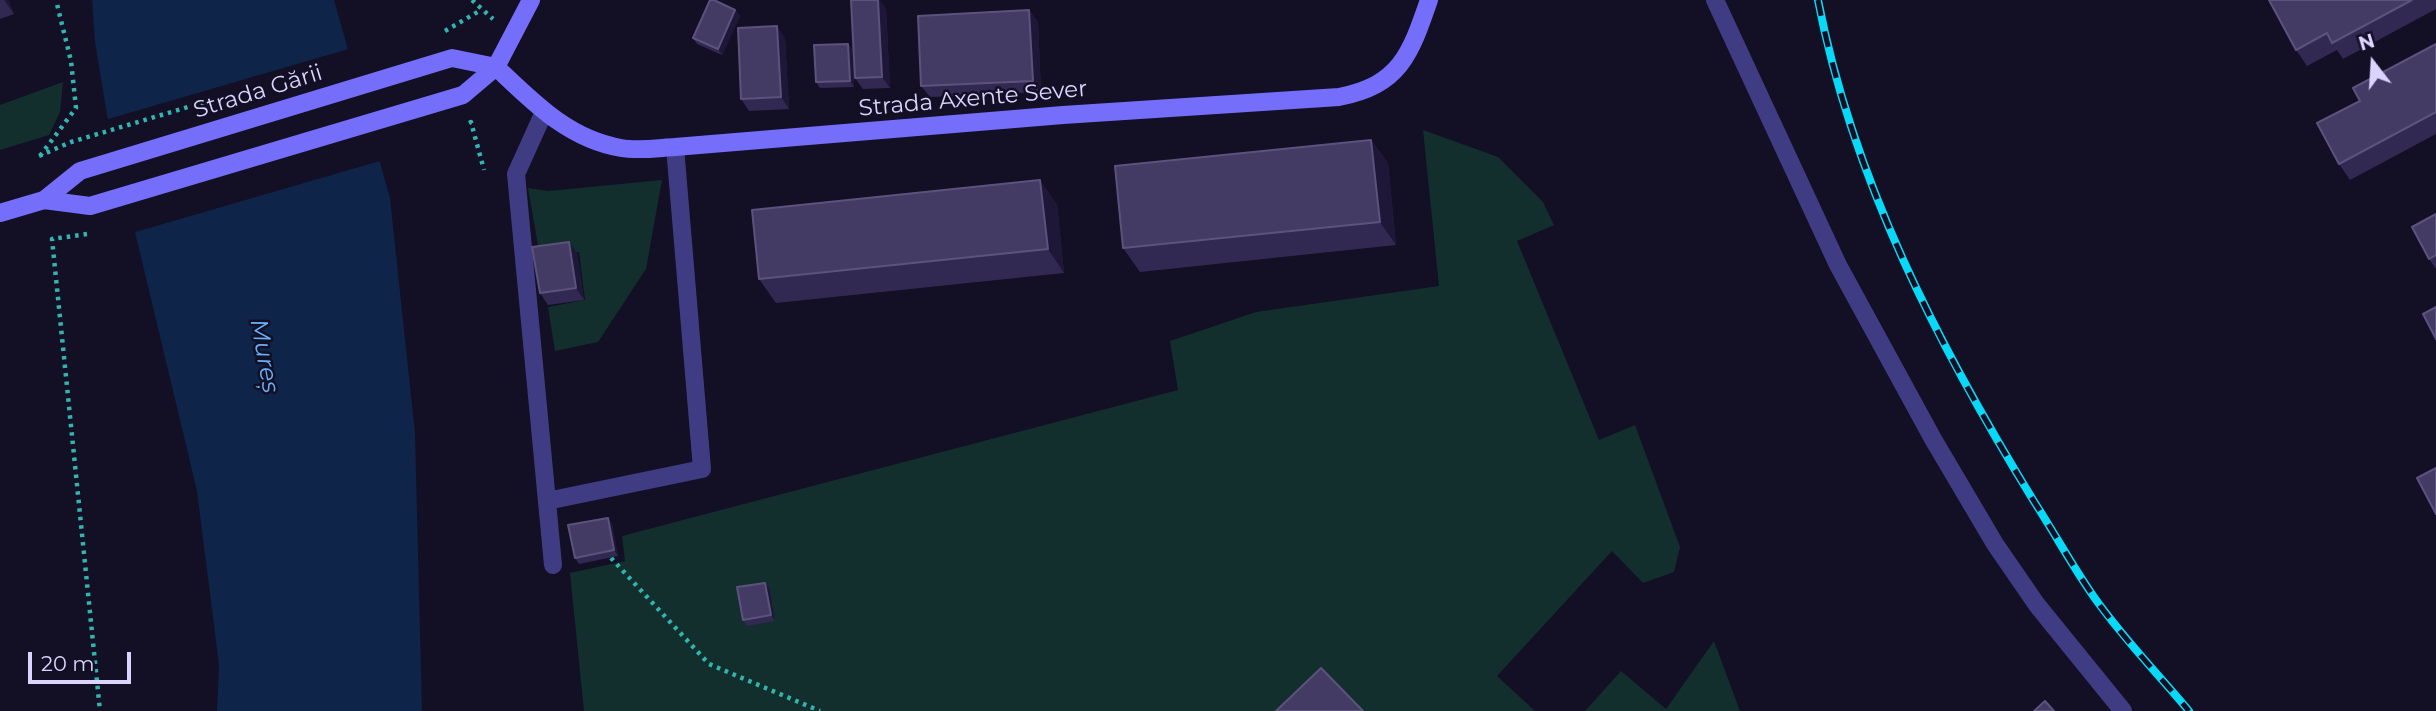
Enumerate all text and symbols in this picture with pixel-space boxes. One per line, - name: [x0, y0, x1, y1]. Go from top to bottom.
- north arrow: [2338, 28, 2408, 98]
- text: N: [2356, 29, 2377, 56]
- street label: Strada Gării: [190, 59, 326, 125]
- street label: Strada Axente Sever: [857, 75, 1089, 123]
- water label: Mureș: [243, 317, 285, 395]
- scale bar: [32, 638, 135, 682]
- text: 20 m: [41, 651, 95, 676]

